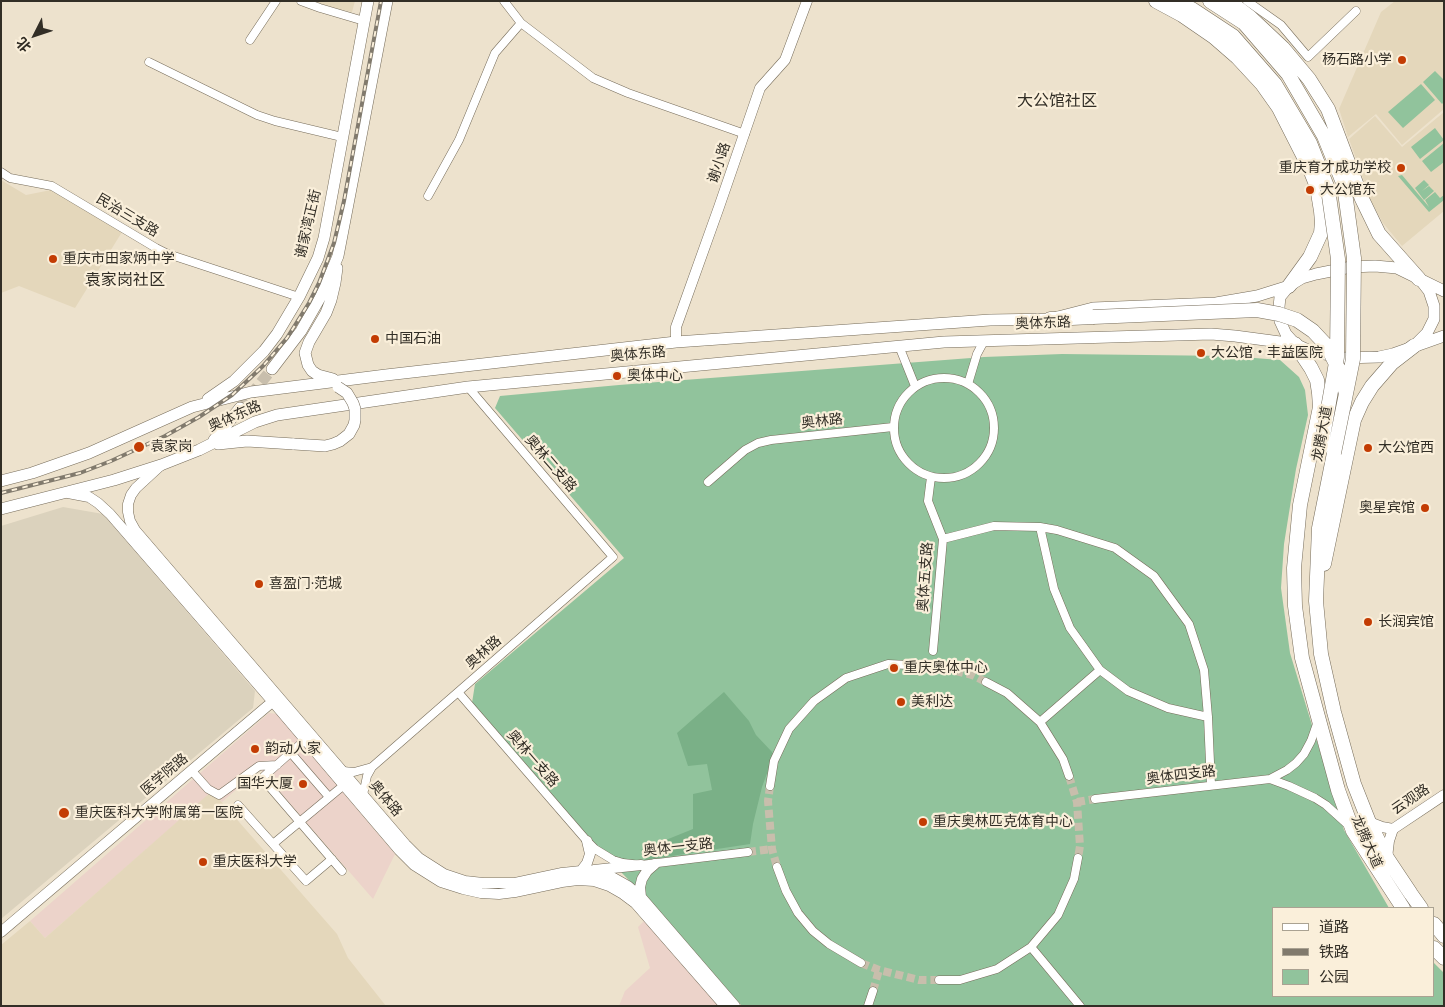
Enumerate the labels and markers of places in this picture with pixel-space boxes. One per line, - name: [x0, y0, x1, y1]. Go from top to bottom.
- place label: 杨石路小学: [1322, 52, 1392, 68]
- marker: 杨石路小学: [1396, 54, 1408, 66]
- place label: 重庆育才成功学校: [1279, 160, 1391, 176]
- marker: 重庆育才成功学校: [1395, 162, 1407, 174]
- place label: 大公馆东: [1320, 182, 1376, 198]
- marker: 大公馆东: [1304, 184, 1316, 196]
- place label: 重庆市田家炳中学: [63, 251, 175, 267]
- marker: 重庆市田家炳中学: [47, 253, 59, 265]
- place label: 中国石油: [385, 331, 441, 347]
- marker: 中国石油: [369, 333, 381, 345]
- place label: 大公馆‧丰益医院: [1211, 345, 1323, 361]
- marker: 大公馆‧丰益医院: [1195, 347, 1207, 359]
- place label: 奥体中心: [627, 368, 683, 384]
- marker: 奥体中心: [611, 370, 623, 382]
- place label: 袁家岗: [150, 439, 192, 455]
- marker: 袁家岗: [132, 440, 146, 454]
- place label: 大公馆西: [1378, 440, 1434, 456]
- marker: 大公馆西: [1362, 442, 1374, 454]
- place label: 奥星宾馆: [1359, 500, 1415, 516]
- marker: 奥星宾馆: [1419, 502, 1431, 514]
- place label: 喜盈门·范城: [269, 576, 342, 592]
- marker: 喜盈门·范城: [253, 578, 265, 590]
- place label: 长润宾馆: [1378, 614, 1434, 630]
- marker: 长润宾馆: [1362, 616, 1374, 628]
- place label: 重庆奥体中心: [904, 660, 988, 676]
- marker: 重庆奥体中心: [888, 662, 900, 674]
- place label: 美利达: [911, 694, 953, 710]
- marker: 美利达: [895, 696, 907, 708]
- place label: 韵动人家: [265, 741, 321, 757]
- marker: 韵动人家: [249, 743, 261, 755]
- place label: 国华大厦: [237, 776, 293, 792]
- marker: 国华大厦: [297, 778, 309, 790]
- place label: 重庆医科大学附属第一医院: [75, 805, 243, 821]
- marker: 重庆医科大学附属第一医院: [57, 806, 71, 820]
- place label: 重庆奥林匹克体育中心: [933, 814, 1073, 830]
- marker: 重庆奥林匹克体育中心: [917, 816, 929, 828]
- place label: 重庆医科大学: [213, 854, 297, 870]
- marker: 重庆医科大学: [197, 856, 209, 868]

